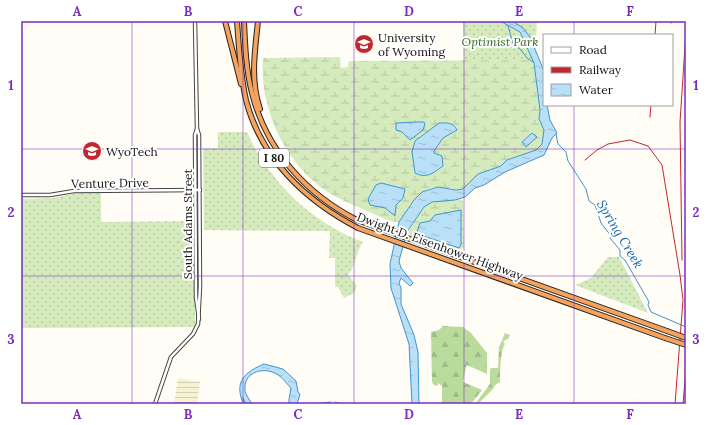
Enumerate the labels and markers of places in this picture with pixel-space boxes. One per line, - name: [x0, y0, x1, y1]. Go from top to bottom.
- place label: University of Wyoming: [378, 30, 446, 59]
- school or university icon: University of Wyoming: [353, 33, 375, 55]
- school or university icon: WyoTech: [81, 140, 103, 162]
- place label: WyoTech: [106, 144, 158, 159]

